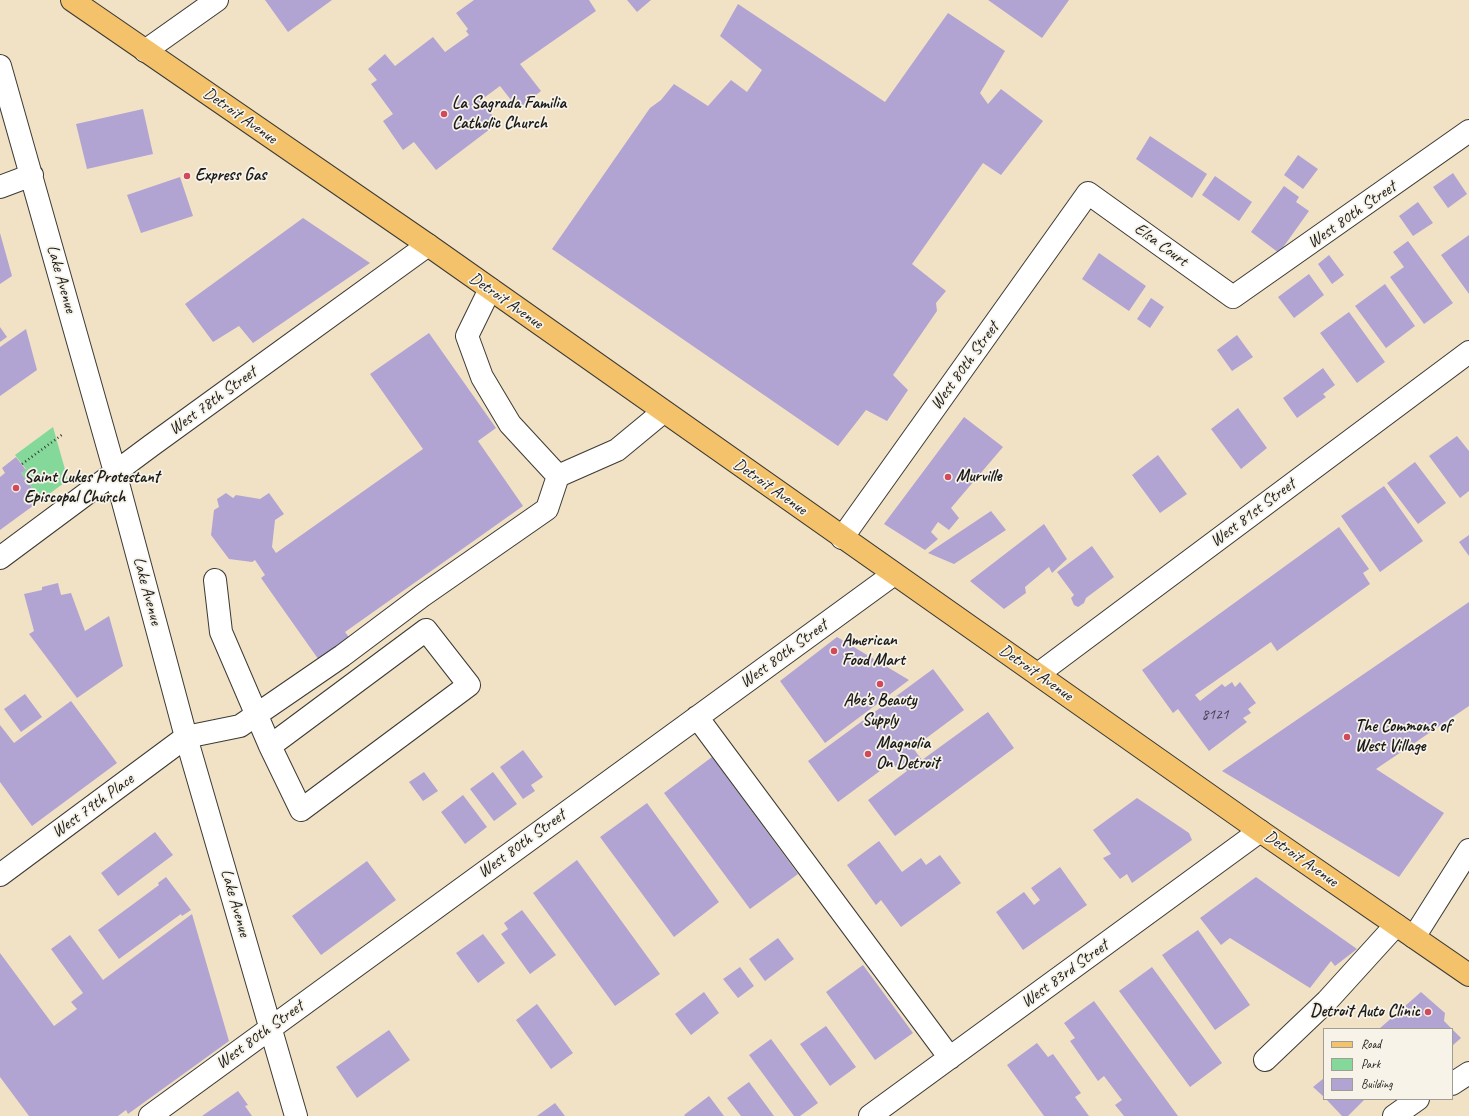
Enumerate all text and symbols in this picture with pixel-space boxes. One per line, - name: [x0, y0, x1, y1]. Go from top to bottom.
- street label: Detroit Avenue: [199, 83, 281, 149]
- place label: La Sagrada Familia Catholic Church: [452, 94, 566, 134]
- marker: La Sagrada Familia Catholic Church: [439, 109, 449, 119]
- place label: Express Gas: [195, 166, 266, 186]
- marker: Express Gas: [182, 171, 192, 181]
- street label: West 80th Street: [1304, 177, 1400, 253]
- street label: Elsa Court: [1130, 219, 1192, 271]
- street label: Lake Avenue: [42, 243, 80, 315]
- street label: Detroit Avenue: [465, 268, 547, 334]
- street label: West 80th Street: [926, 318, 1004, 414]
- street label: West 78th Street: [165, 362, 261, 440]
- street label: Detroit Avenue: [729, 454, 811, 520]
- place label: Murville: [956, 467, 1001, 487]
- place label: Saint Lukes Protestant Episcopal Church: [24, 468, 159, 508]
- marker: Murville: [943, 472, 953, 482]
- street label: West 81st Street: [1206, 474, 1300, 552]
- marker: Saint Lukes Protestant Episcopal Church: [11, 483, 21, 493]
- street label: Lake Avenue: [128, 555, 166, 627]
- street label: West 80th Street: [736, 615, 832, 693]
- place label: American Food Mart: [842, 631, 905, 671]
- street label: Detroit Avenue: [995, 640, 1077, 706]
- marker: American Food Mart: [829, 646, 839, 656]
- marker: Abe's Beauty Supply: [875, 679, 885, 689]
- place label: Abe's Beauty Supply: [843, 691, 917, 731]
- house number: 8121: [1202, 706, 1228, 724]
- place label: The Commons of West Village: [1355, 717, 1451, 757]
- marker: The Commons of West Village: [1342, 732, 1352, 742]
- place label: Magnolia On Detroit: [876, 734, 939, 774]
- marker: Magnolia On Detroit: [863, 749, 873, 759]
- street label: West 79th Place: [48, 770, 138, 842]
- street label: West 80th Street: [474, 805, 570, 883]
- street label: Detroit Avenue: [1260, 826, 1342, 892]
- street label: Lake Avenue: [216, 867, 254, 939]
- street label: West 83rd Street: [1017, 936, 1113, 1012]
- street label: West 80th Street: [212, 996, 308, 1074]
- place label: Detroit Auto Clinic: [1310, 1002, 1420, 1022]
- marker: Detroit Auto Clinic: [1423, 1007, 1433, 1017]
- legend: [1323, 1028, 1453, 1100]
- text: Road: [1361, 1036, 1381, 1052]
- text: Park: [1361, 1056, 1380, 1072]
- text: Building: [1361, 1076, 1393, 1092]

